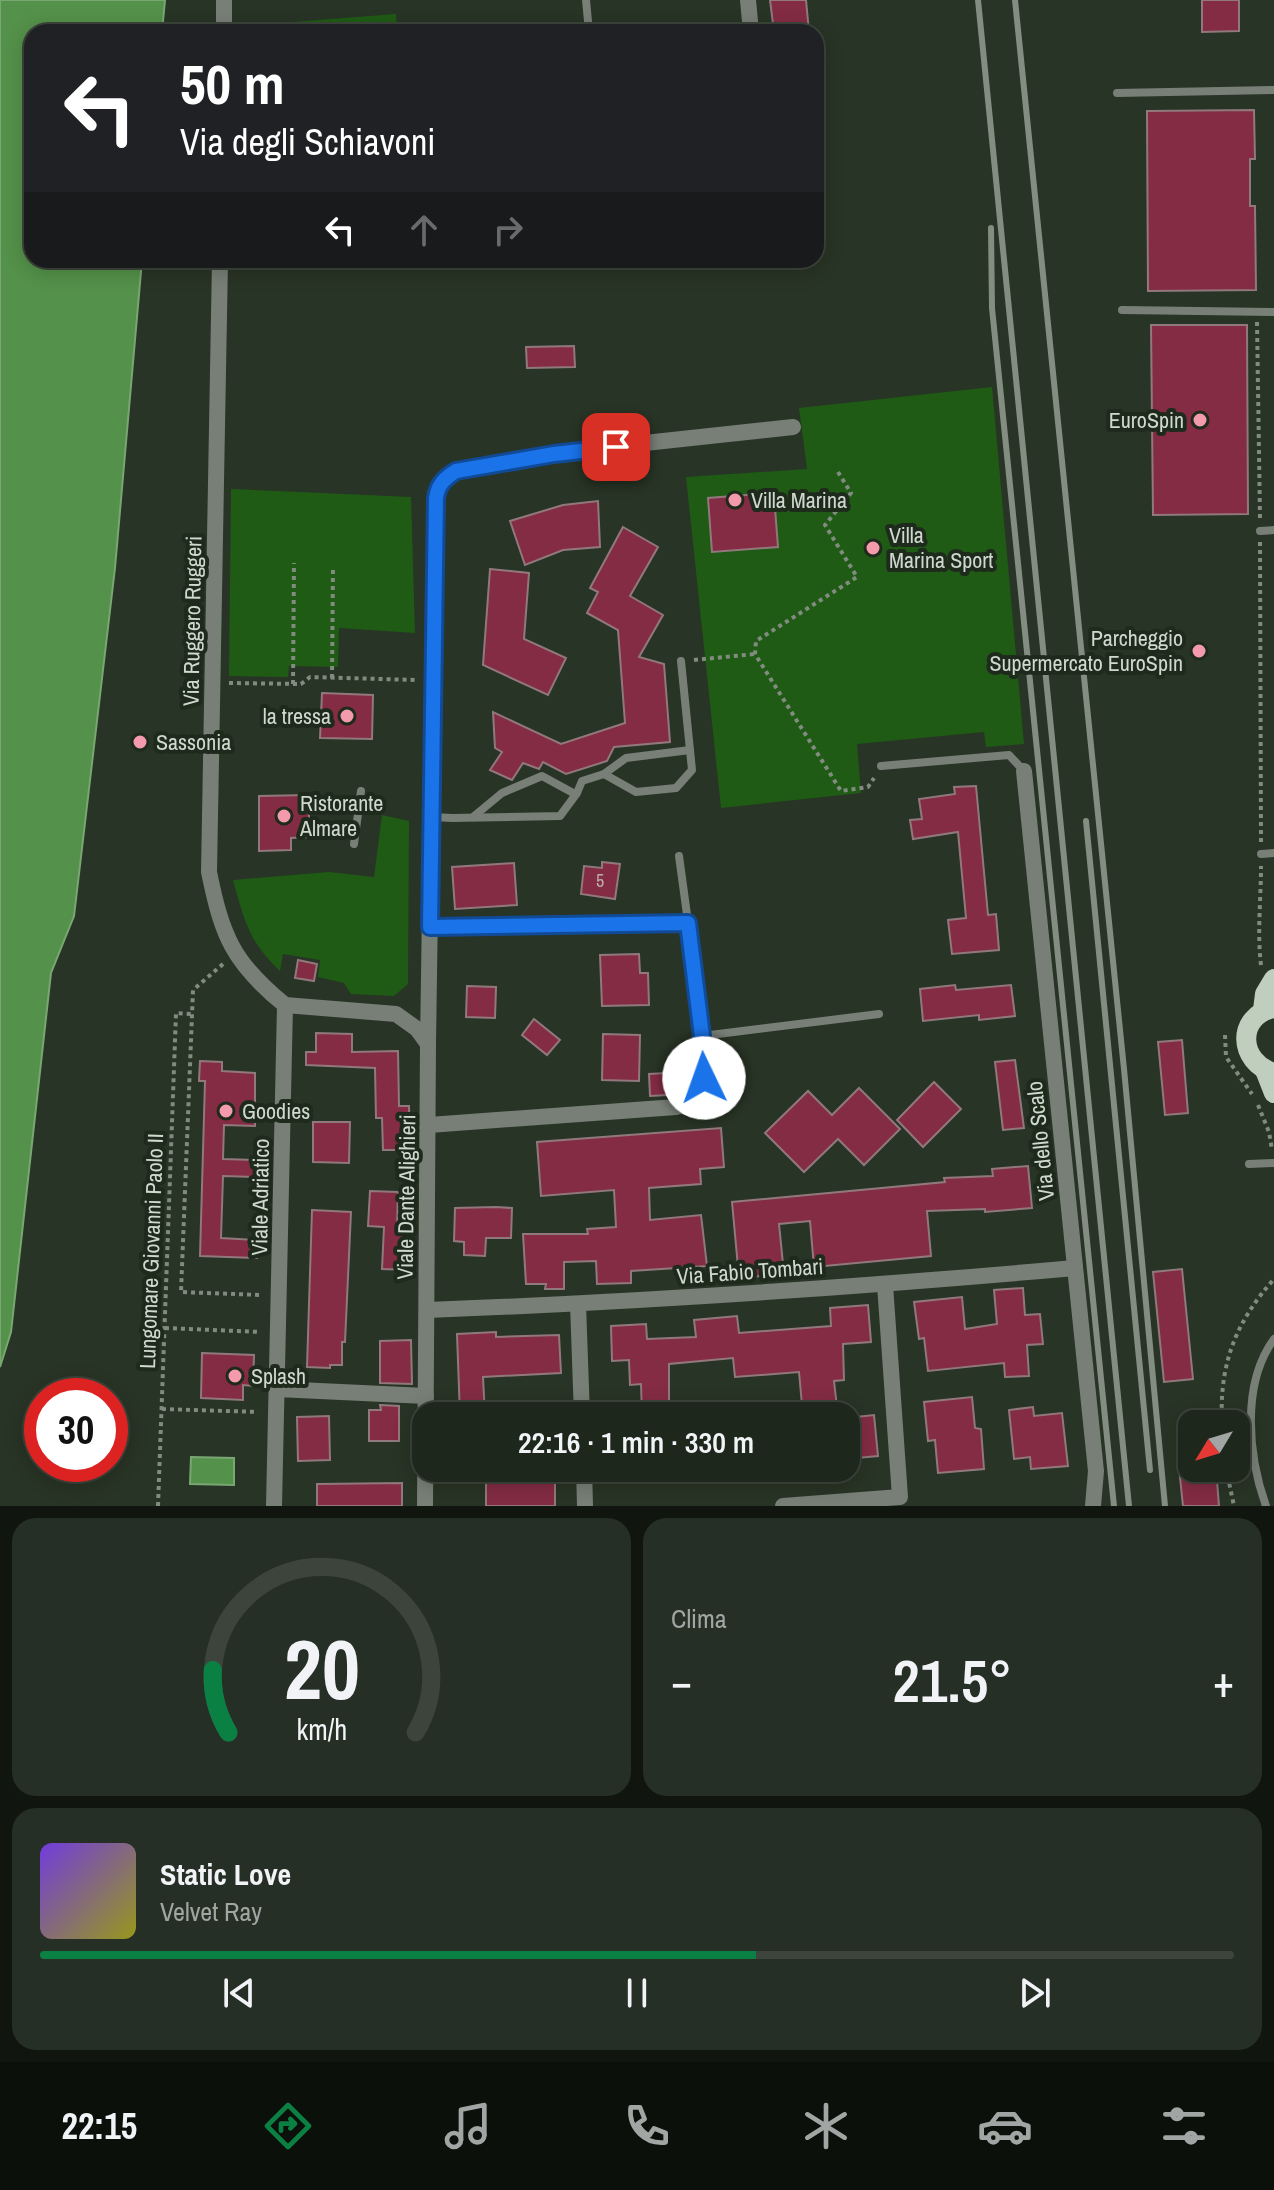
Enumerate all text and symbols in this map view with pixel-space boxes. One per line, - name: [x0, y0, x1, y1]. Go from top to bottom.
- text: 50 m: [180, 46, 285, 121]
- icon: left: [48, 56, 152, 160]
- text: Via degli Schiavoni: [180, 118, 436, 166]
- icon: left: [318, 208, 362, 252]
- icon: ahead: [402, 208, 446, 252]
- icon: right: [486, 208, 530, 252]
- place label: EuroSpin: [1109, 405, 1184, 435]
- marker: EuroSpin: [1191, 411, 1209, 429]
- pin: [582, 413, 650, 481]
- icon: arrive: [594, 425, 638, 469]
- place label: Villa Marina: [751, 485, 847, 515]
- marker: Villa Marina: [726, 491, 744, 509]
- place label: Villa Marina Sport: [889, 520, 993, 575]
- street label: Via Ruggero Ruggeri: [176, 536, 208, 706]
- marker: Villa Marina Sport: [864, 539, 882, 557]
- place label: Parcheggio Supermercato EuroSpin: [989, 623, 1183, 678]
- marker: Parcheggio Supermercato EuroSpin: [1190, 642, 1208, 660]
- place label: la tressa: [263, 701, 331, 731]
- marker: la tressa: [338, 707, 356, 725]
- place label: Sassonia: [156, 727, 231, 757]
- marker: Sassonia: [131, 733, 149, 751]
- place label: Ristorante Almare: [299, 788, 383, 843]
- marker: Ristorante Almare: [275, 807, 293, 825]
- house number: 5: [596, 868, 604, 893]
- position arrow: [662, 1036, 746, 1120]
- street label: Via dello Scalo: [1019, 1080, 1061, 1202]
- place label: Goodies: [242, 1096, 310, 1126]
- marker: Goodies: [217, 1102, 235, 1120]
- street label: Viale Dante Alighieri: [390, 1114, 422, 1280]
- street label: Lungomare Giovanni Paolo II: [132, 1133, 170, 1369]
- street label: Viale Adriatico: [244, 1138, 276, 1256]
- street label: Via Fabio Tombari: [676, 1251, 824, 1291]
- place label: Splash: [251, 1361, 306, 1391]
- marker: Splash: [226, 1367, 244, 1385]
- speed limit sign: 30: [24, 1378, 128, 1482]
- north arrow: [1178, 1410, 1250, 1482]
- map controls: [1178, 1410, 1250, 1482]
- text: 22:16 · 1 min · 330 m: [518, 1422, 754, 1462]
- text: Clima: [671, 1601, 727, 1636]
- text: 20: [284, 1613, 359, 1725]
- text: 21.5°: [893, 1640, 1012, 1721]
- text: −: [671, 1651, 692, 1711]
- text: +: [1213, 1651, 1234, 1711]
- text: km/h: [296, 1710, 347, 1749]
- text: Static Love: [160, 1854, 291, 1894]
- text: Velvet Ray: [160, 1894, 262, 1929]
- icon: previous: [217, 1971, 261, 2015]
- icon: pause: [615, 1971, 659, 2015]
- icon: next: [1013, 1971, 1057, 2015]
- icon: directions: [260, 2098, 316, 2154]
- icon: music: [440, 2098, 496, 2154]
- icon: phone: [619, 2098, 675, 2154]
- icon: climate: [798, 2098, 854, 2154]
- icon: car: [977, 2098, 1033, 2154]
- icon: filters: [1156, 2098, 1212, 2154]
- text: 22:15: [62, 2102, 137, 2150]

